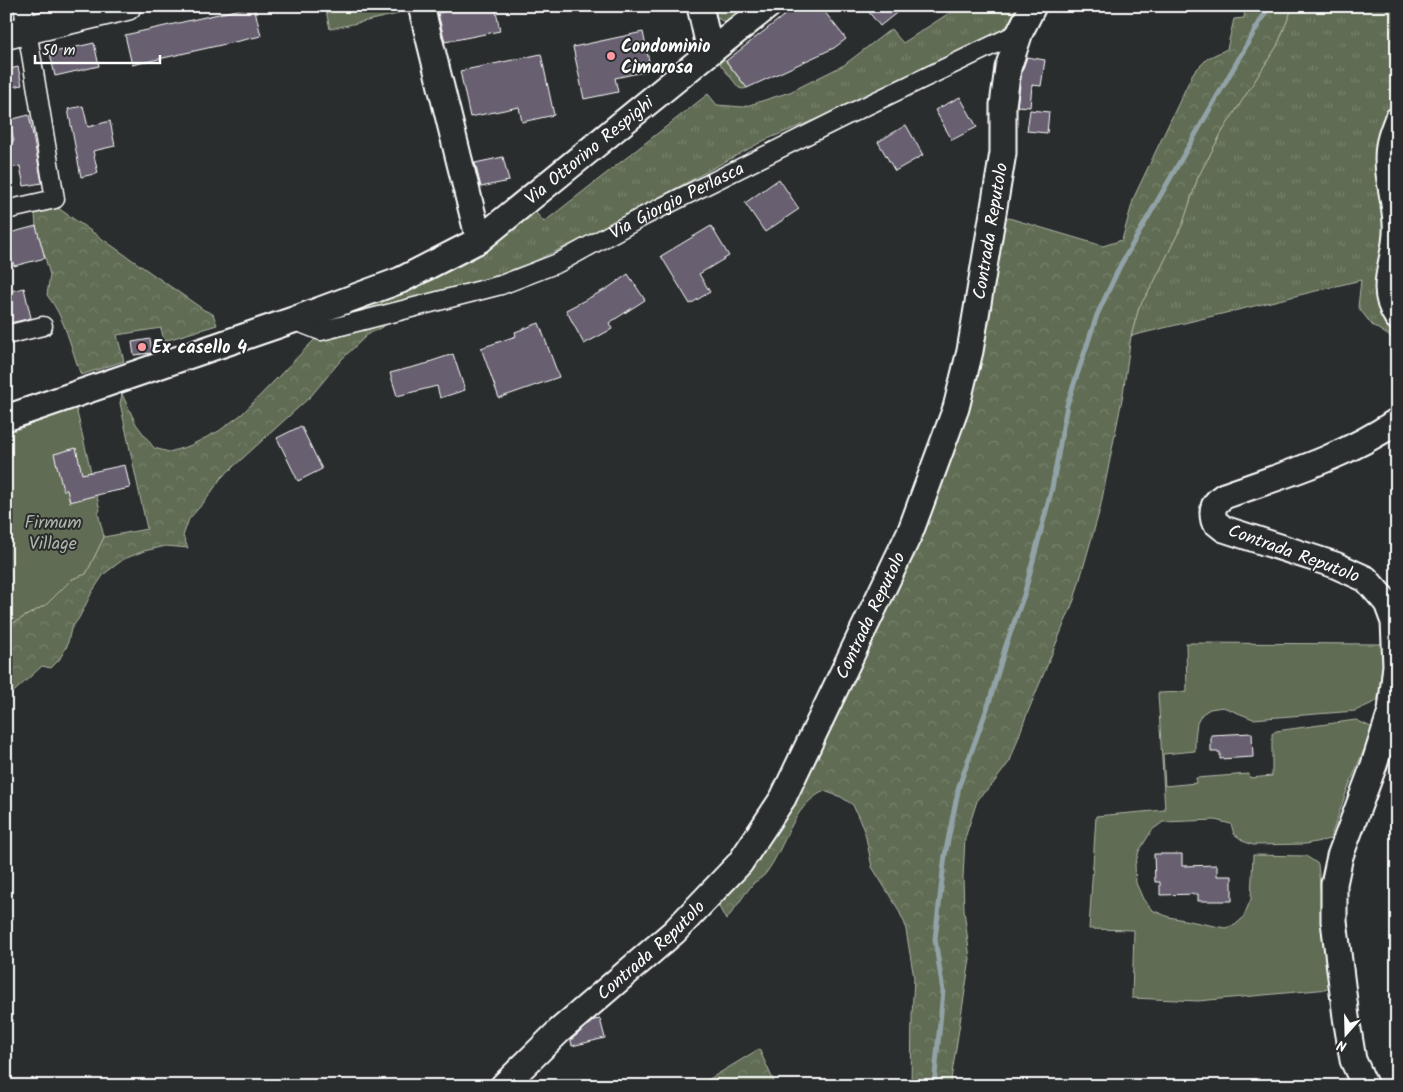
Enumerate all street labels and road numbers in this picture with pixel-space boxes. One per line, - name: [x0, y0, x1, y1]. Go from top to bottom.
- street label: Via Ottorino Respighi: [519, 89, 662, 213]
- street label: Via Giorgio Perlasca: [604, 155, 750, 248]
- street label: Contrada Reputolo: [966, 161, 1017, 302]
- street label: Contrada Reputolo: [1224, 517, 1363, 592]
- street label: Contrada Reputolo: [829, 547, 914, 685]
- street label: Contrada Reputolo: [591, 894, 713, 1008]

